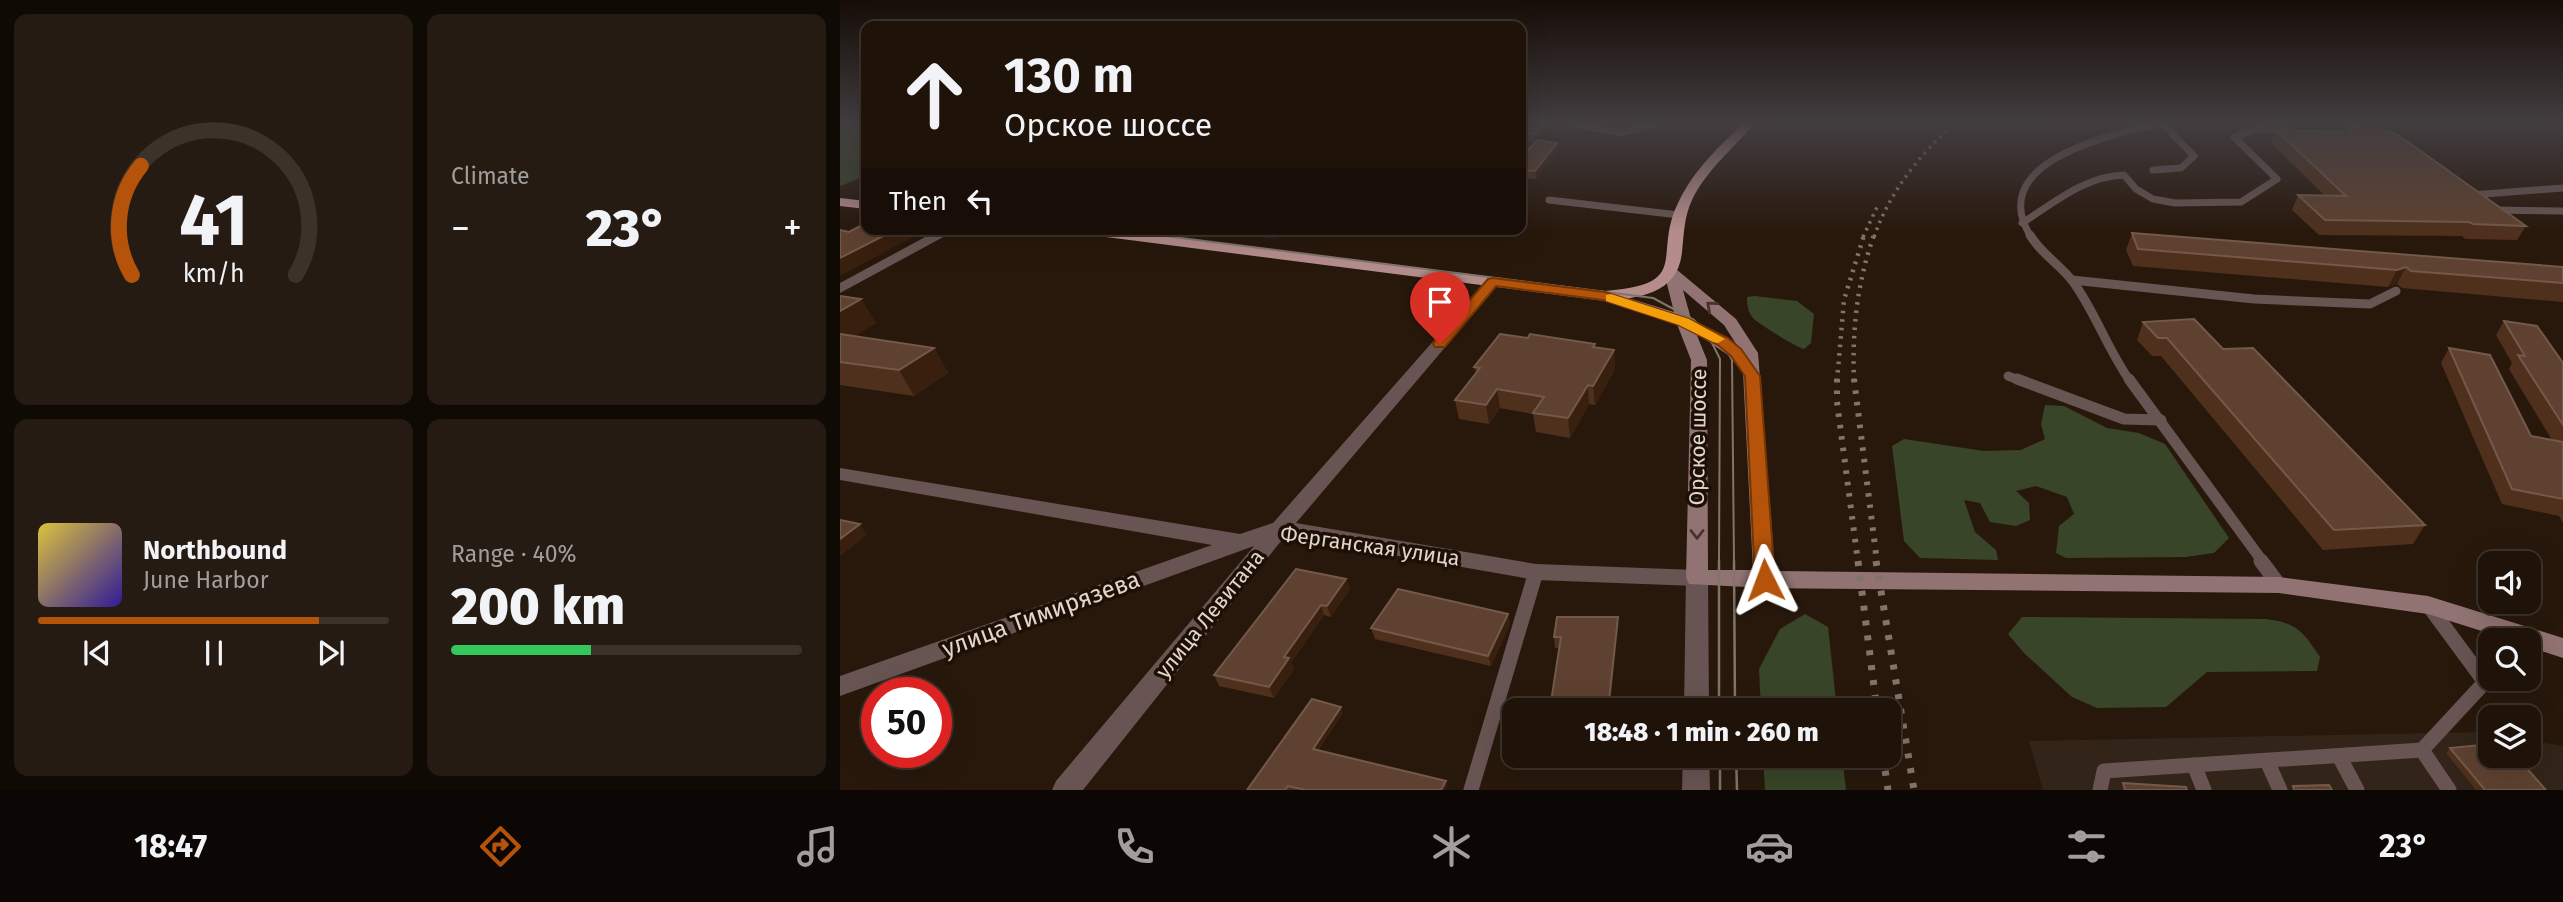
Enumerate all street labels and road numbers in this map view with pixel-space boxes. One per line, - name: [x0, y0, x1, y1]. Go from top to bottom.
- street label: Орское шоссе: [1684, 368, 1712, 506]
- street label: Ферганская улица: [1279, 521, 1461, 571]
- street label: улица Левитана: [1150, 545, 1270, 683]
- street label: улица Тимирязева: [938, 565, 1144, 663]

